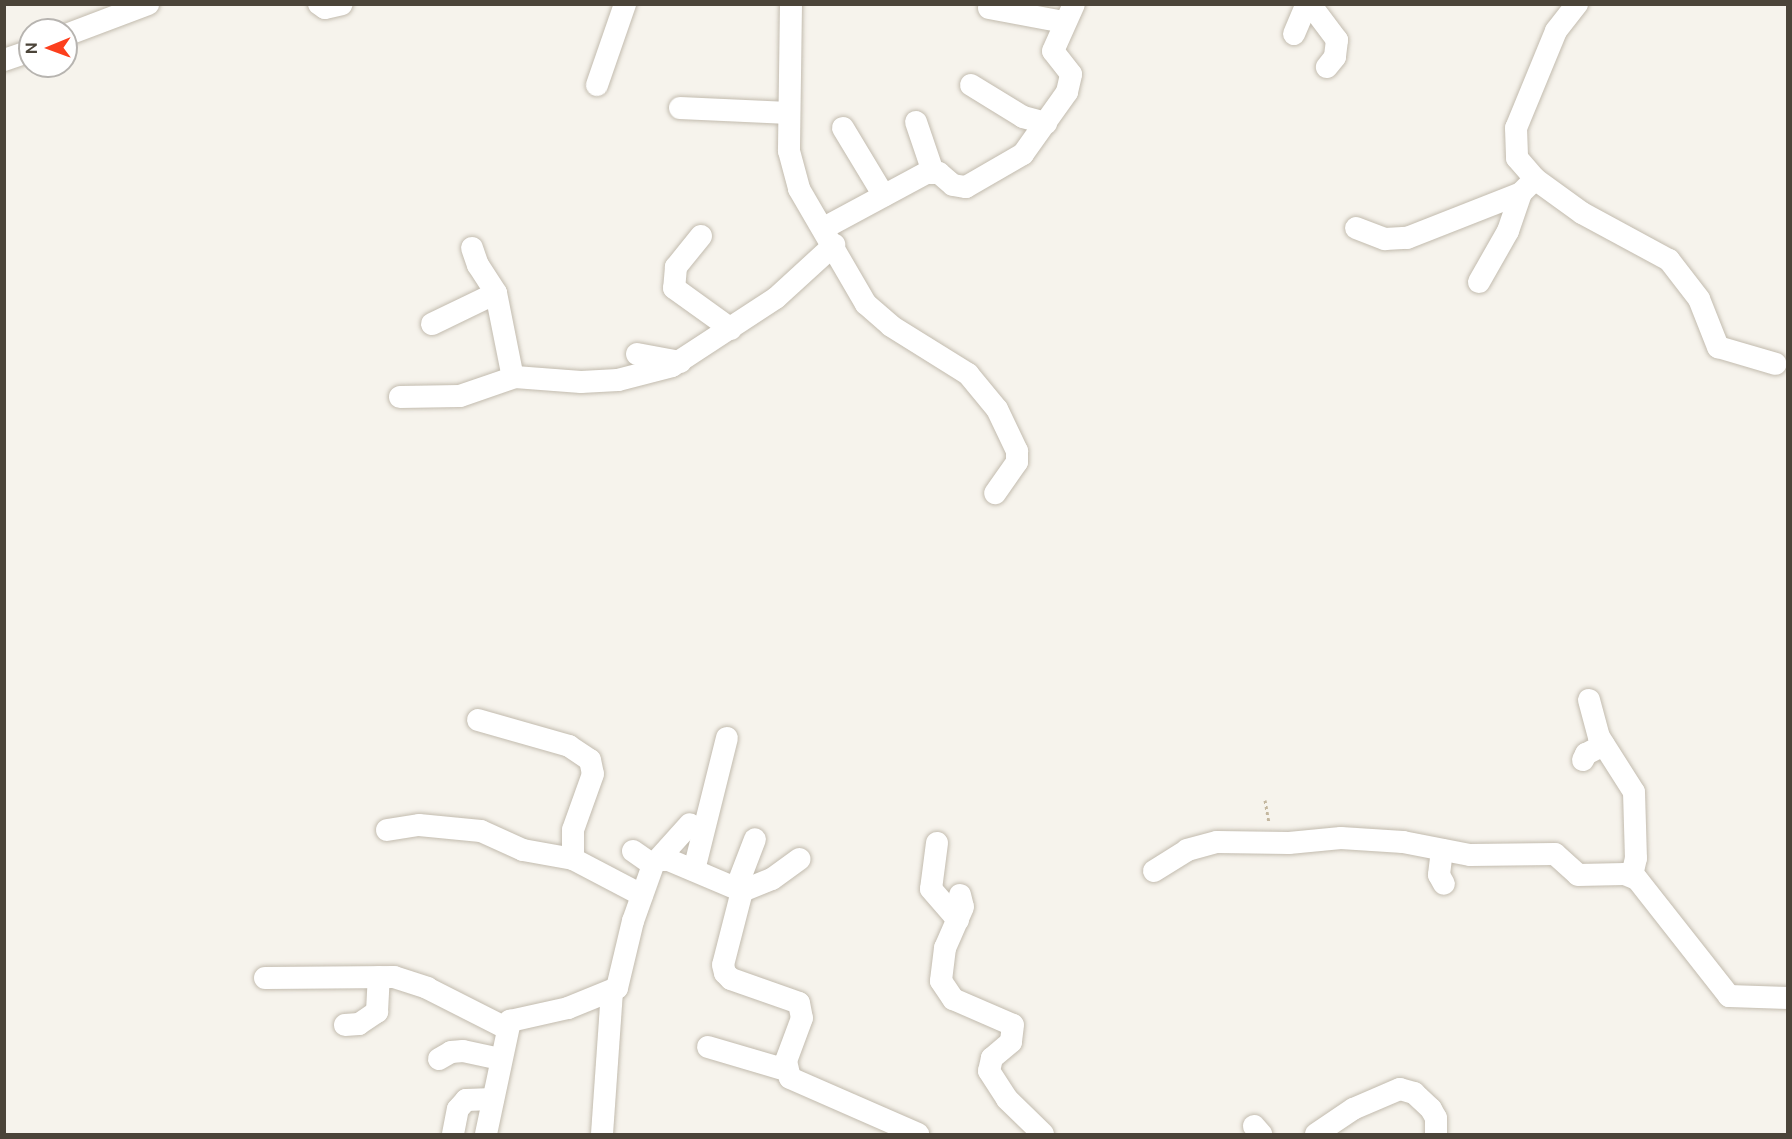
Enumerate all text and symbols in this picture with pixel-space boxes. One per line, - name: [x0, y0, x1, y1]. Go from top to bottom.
- north arrow: [18, 18, 78, 78]
- text: N: [21, 42, 42, 54]

